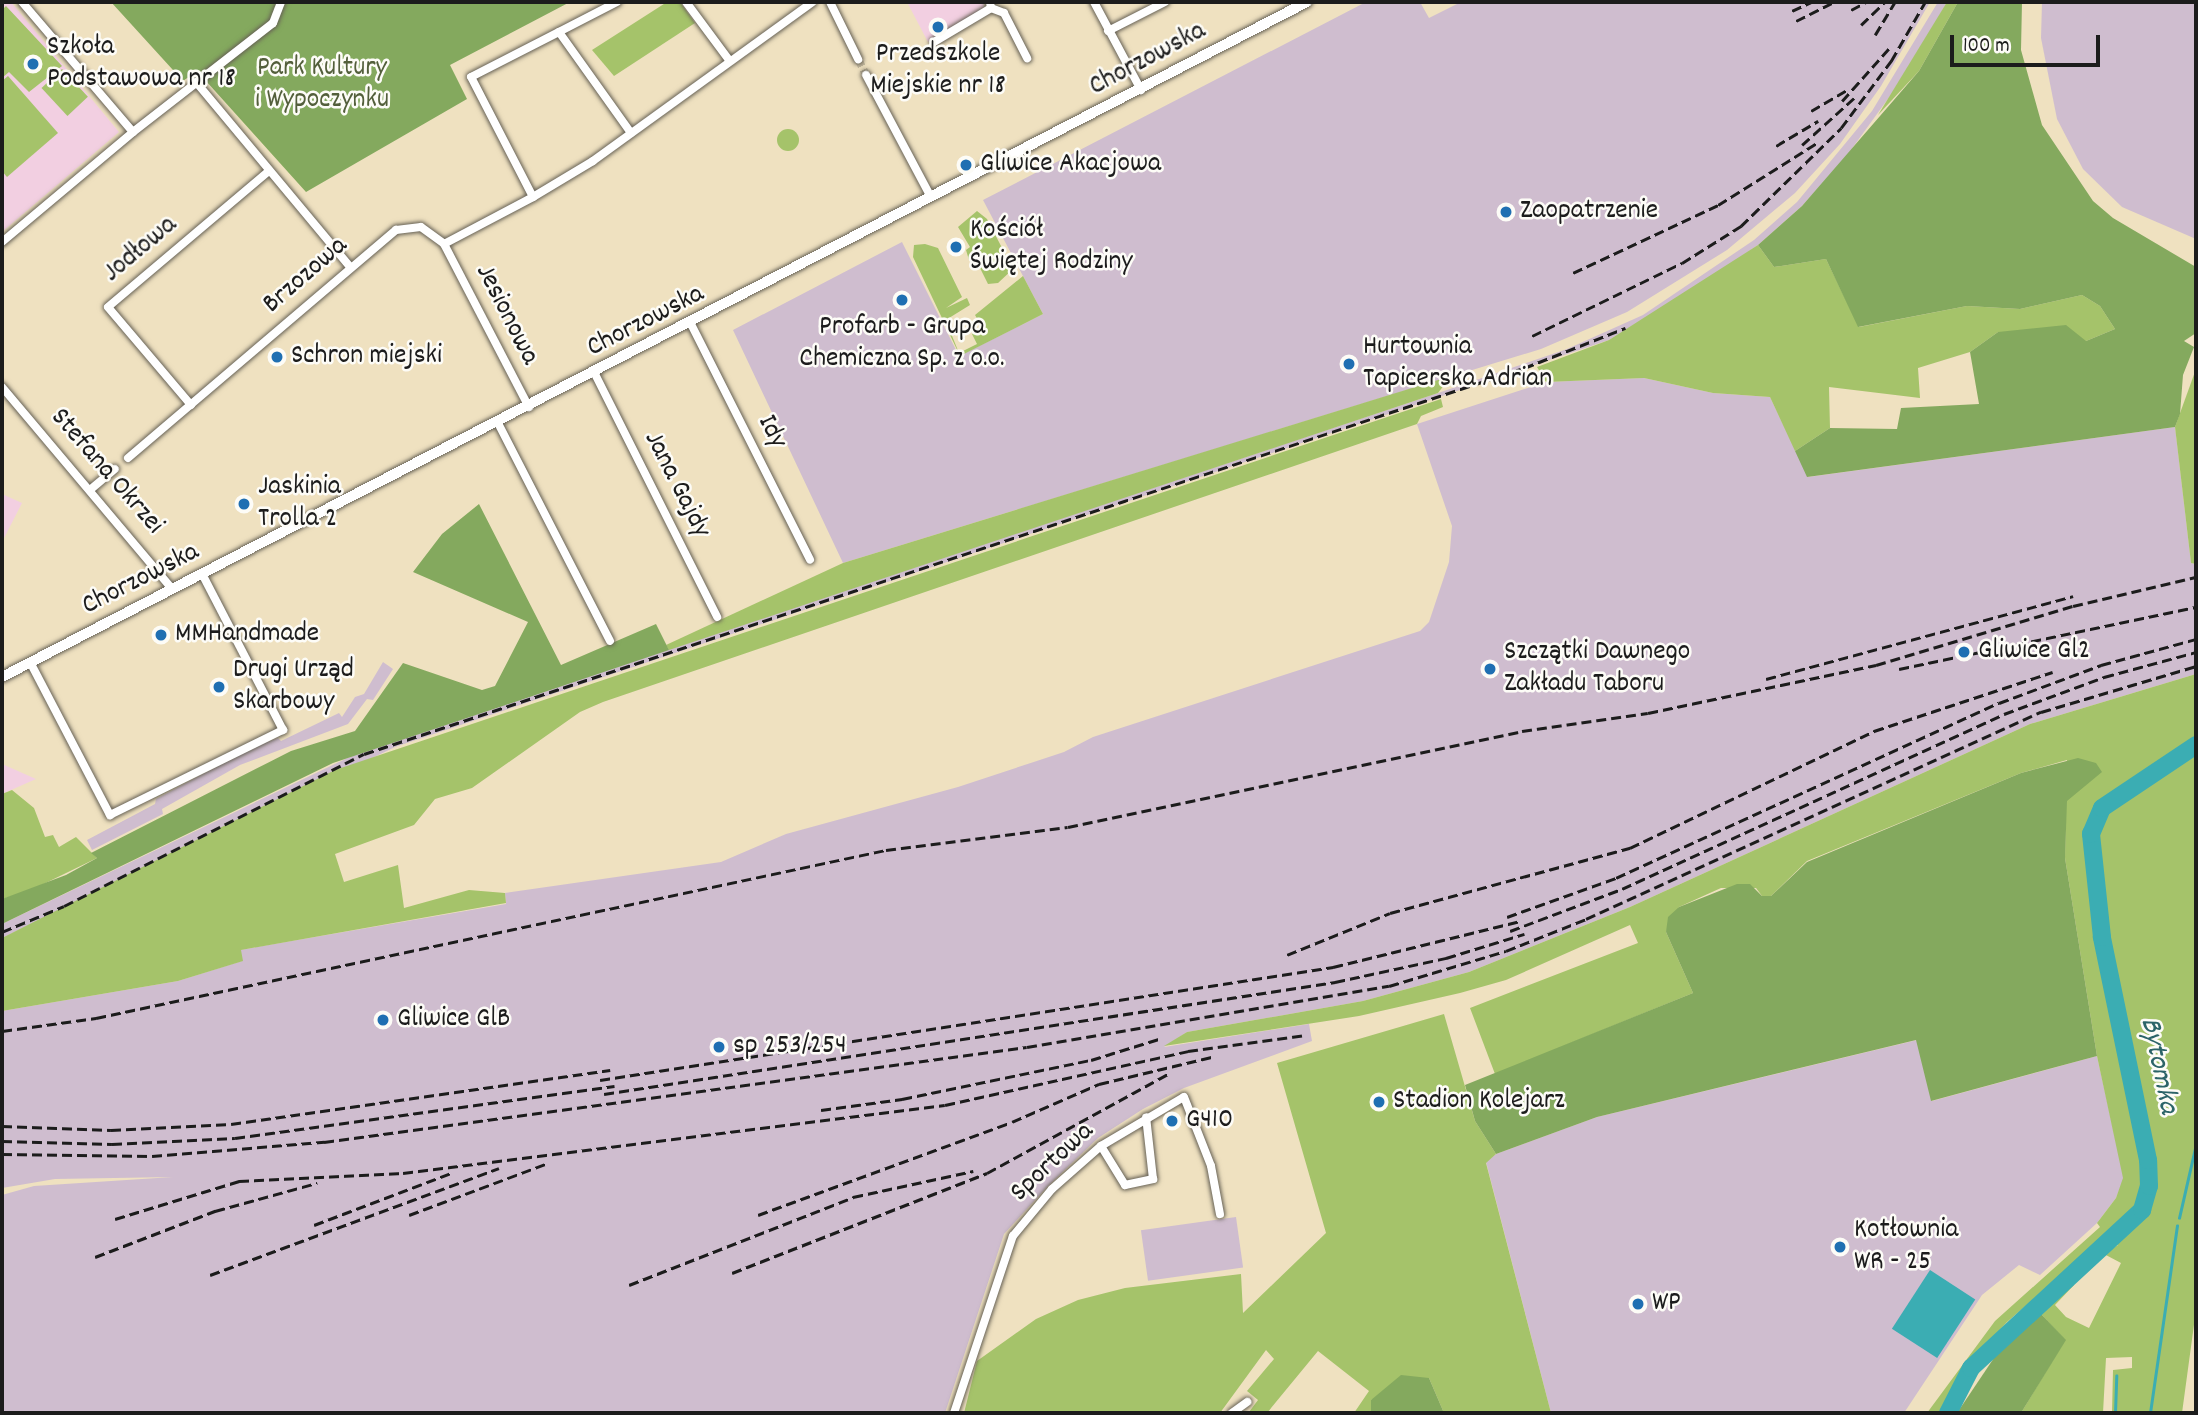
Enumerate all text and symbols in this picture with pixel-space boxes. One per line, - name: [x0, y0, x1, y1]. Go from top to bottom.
- street label: Chorzowska: [1084, 15, 1212, 105]
- marker: Przedszkole Miejskie nr 18: [930, 19, 946, 35]
- scale bar: [1953, 21, 2104, 65]
- place label: Szkoła Podstawowa nr 18: [47, 31, 236, 97]
- text: 100 m: [1963, 32, 2010, 62]
- place label: Przedszkole Miejskie nr 18: [870, 38, 1006, 104]
- park label: Park Kultury i Wypoczynku: [255, 52, 389, 118]
- marker: Szkoła Podstawowa nr 18: [25, 56, 41, 72]
- place label: Gliwice Akacjowa: [980, 148, 1161, 182]
- marker: Gliwice Akacjowa: [958, 157, 974, 173]
- place label: Zaopatrzenie: [1520, 195, 1658, 229]
- marker: Zaopatrzenie: [1498, 204, 1514, 220]
- street label: Jodłowa: [97, 209, 185, 291]
- place label: Kościół Świętej Rodziny: [970, 214, 1133, 280]
- street label: Brzozowa: [257, 230, 355, 322]
- marker: Kościół Świętej Rodziny: [948, 239, 964, 255]
- street label: Jesionowa: [466, 259, 546, 371]
- street label: Chorzowska: [582, 278, 710, 366]
- marker: Profarb - Grupa Chemiczna Sp. z o.o.: [894, 292, 910, 308]
- place label: Profarb - Grupa Chemiczna Sp. z o.o.: [799, 311, 1005, 377]
- place label: Hurtownia Tapicerska Adrian: [1363, 331, 1552, 397]
- place label: Schron miejski: [291, 340, 442, 374]
- marker: Schron miejski: [269, 349, 285, 365]
- marker: Hurtownia Tapicerska Adrian: [1341, 356, 1357, 372]
- street label: Stefana Okrzei: [42, 402, 170, 542]
- street label: Idy: [749, 410, 793, 454]
- street label: Jana Gajdy: [635, 426, 717, 544]
- place label: Jaskinia Trolla 2: [258, 471, 341, 537]
- marker: Jaskinia Trolla 2: [236, 496, 252, 512]
- street label: Chorzowska: [77, 536, 205, 624]
- place label: MMHandmade: [175, 618, 319, 652]
- marker: MMHandmade: [153, 627, 169, 643]
- place label: Gliwice Gl2: [1978, 635, 2090, 669]
- place label: Szczątki Dawnego Zakładu Taboru: [1504, 636, 1690, 702]
- marker: Gliwice Gl2: [1956, 644, 1972, 660]
- place label: Drugi Urząd Skarbowy: [233, 654, 354, 720]
- marker: Szczątki Dawnego Zakładu Taboru: [1482, 661, 1498, 677]
- marker: Drugi Urząd Skarbowy: [211, 679, 227, 695]
- place label: Gliwice GlB: [397, 1003, 510, 1037]
- marker: Gliwice GlB: [375, 1012, 391, 1028]
- water label: Bytomka: [2129, 1014, 2185, 1118]
- place label: sp 253/254: [733, 1030, 847, 1064]
- marker: sp 253/254: [711, 1039, 727, 1055]
- place label: Stadion Kolejarz: [1393, 1085, 1565, 1119]
- marker: Stadion Kolejarz: [1371, 1094, 1387, 1110]
- place label: G410: [1186, 1104, 1233, 1138]
- marker: G410: [1164, 1113, 1180, 1129]
- street label: Sportowa: [1004, 1116, 1102, 1210]
- place label: Kotłownia WR - 25: [1854, 1214, 1958, 1280]
- marker: Kotłownia WR - 25: [1832, 1239, 1848, 1255]
- place label: WP: [1652, 1287, 1681, 1321]
- marker: WP: [1630, 1296, 1646, 1312]

